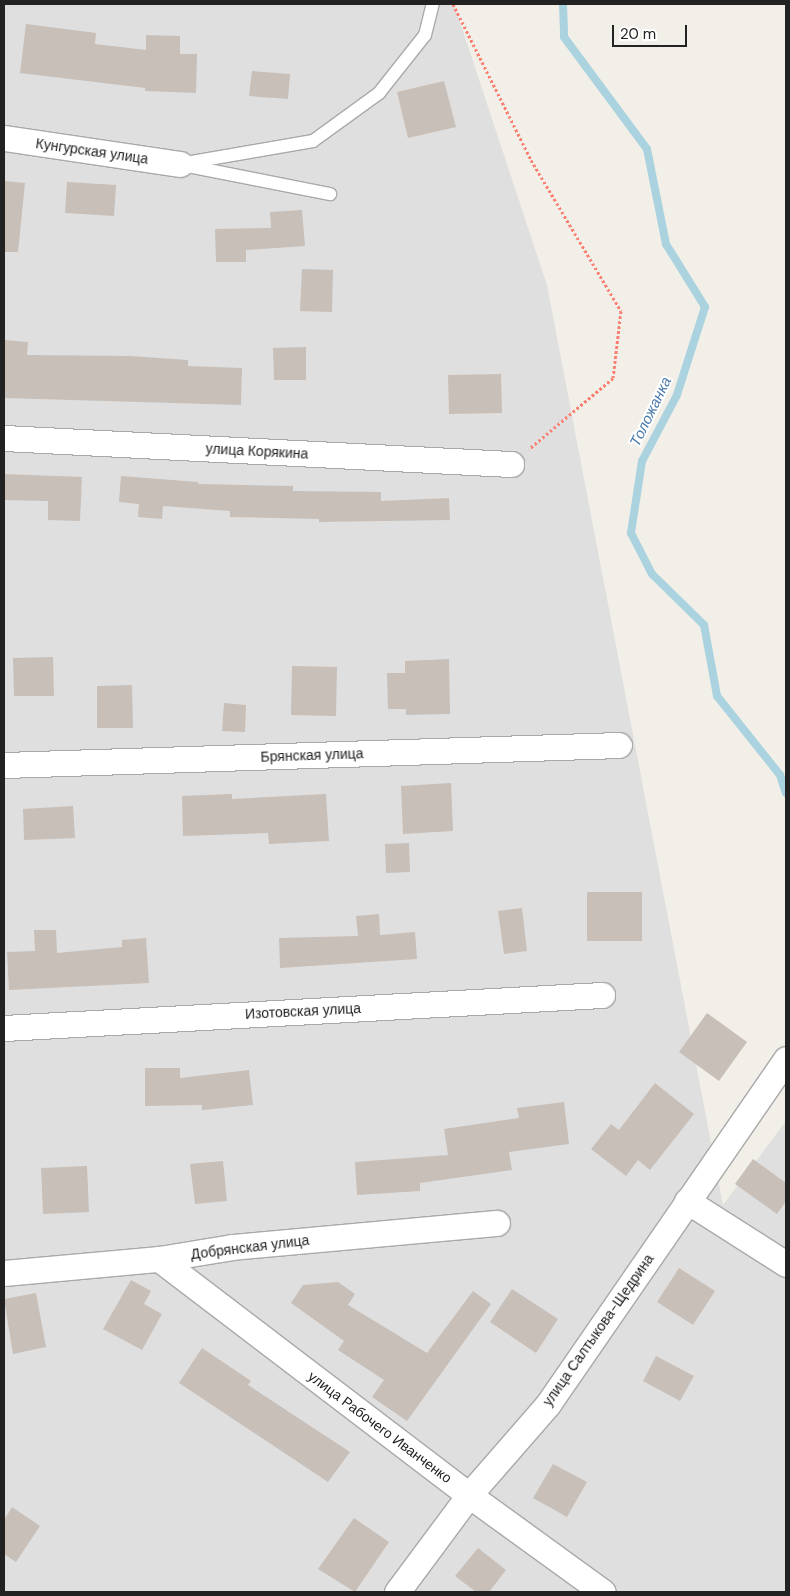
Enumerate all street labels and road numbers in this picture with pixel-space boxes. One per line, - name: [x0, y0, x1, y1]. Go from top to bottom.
- street label: Кунгурская улица: [35, 135, 149, 167]
- street label: улица Корякина: [205, 440, 309, 462]
- street label: Брянская улица: [260, 745, 364, 765]
- street label: Изотовская улица: [245, 1000, 361, 1022]
- street label: Добрянская улица: [190, 1231, 310, 1263]
- street label: улица Салтыкова-Щедрина: [539, 1251, 657, 1409]
- street label: улица Рабочего Иванченко: [305, 1367, 455, 1487]

